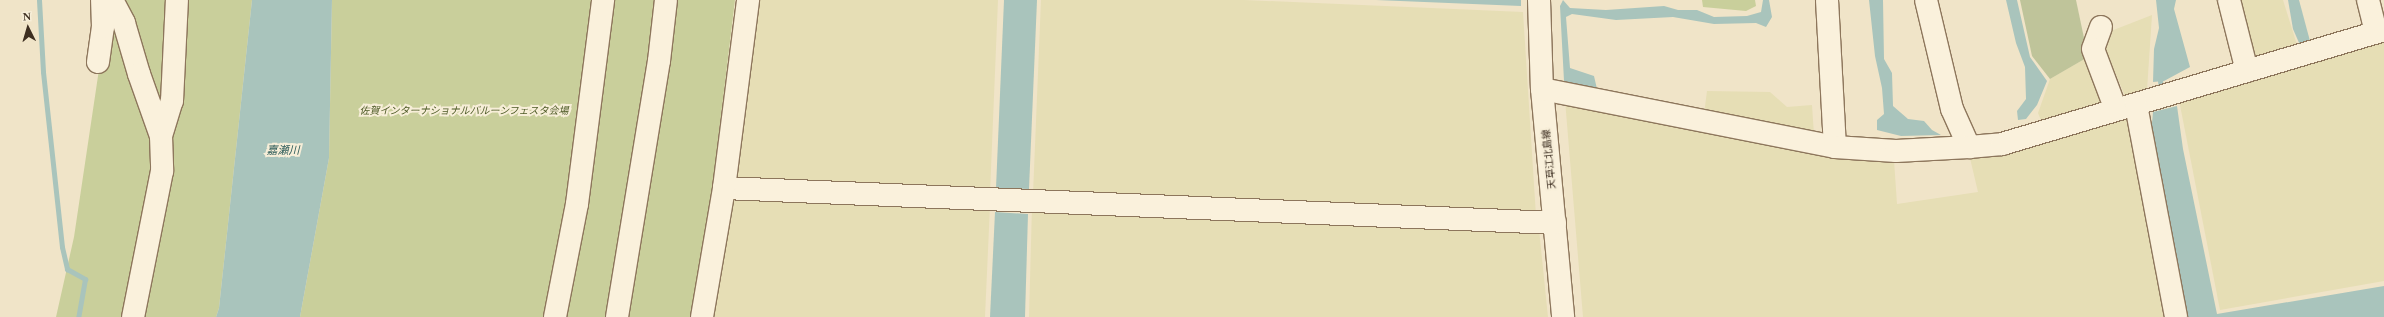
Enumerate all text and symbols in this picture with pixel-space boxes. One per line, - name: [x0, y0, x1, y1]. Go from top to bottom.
- north arrow: [8, 8, 48, 48]
- text: N: [22, 10, 31, 22]
- park label: 佐賀インターナショナルバルーンフェスタ会場: [359, 105, 569, 117]
- street label: 天草江北島線: [1540, 129, 1558, 189]
- water label: 嘉瀬川: [267, 143, 299, 157]

